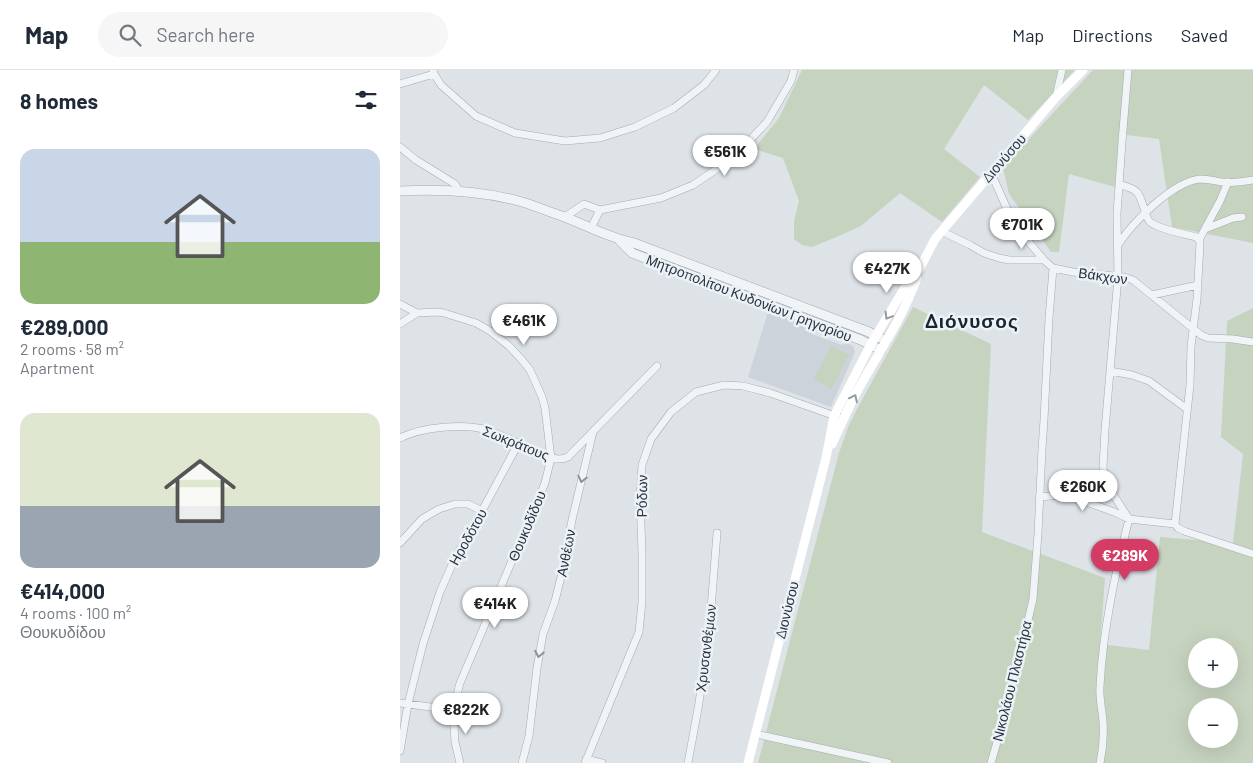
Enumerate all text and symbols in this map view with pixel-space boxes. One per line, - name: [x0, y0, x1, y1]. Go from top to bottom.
- search box: [98, 12, 448, 57]
- text: Map: [25, 20, 68, 49]
- icon: search: [116, 21, 144, 49]
- text: Search here: [156, 23, 255, 46]
- text: Map: [1012, 24, 1044, 46]
- text: Directions: [1072, 24, 1153, 46]
- text: Saved: [1181, 24, 1228, 46]
- icon: filters: [352, 86, 380, 114]
- text: 8 homes: [20, 88, 98, 113]
- street label: Διονύσου: [978, 130, 1029, 185]
- pin: €561K: [690, 134, 760, 177]
- text: €561K: [704, 141, 746, 160]
- icon: home: [155, 181, 245, 271]
- pin: €701K: [987, 208, 1057, 250]
- text: €701K: [1001, 214, 1043, 233]
- street label: Μητροπολίτου Κυδονίων Γρηγορίου: [644, 250, 855, 345]
- pin: €427K: [852, 252, 922, 294]
- text: €427K: [864, 258, 910, 277]
- street label: Βάκχων: [1077, 264, 1129, 287]
- pin: €461K: [489, 304, 559, 346]
- district label: Διόνυσος: [925, 309, 1019, 332]
- text: €461K: [502, 310, 546, 329]
- one-way arrow: [885, 311, 895, 320]
- text: €289,000: [20, 314, 109, 339]
- text: 2 rooms · 58 m²: [20, 339, 124, 358]
- text: Apartment: [20, 358, 95, 377]
- one-way arrow: [848, 394, 858, 403]
- street label: Σωκράτους: [480, 422, 552, 464]
- icon: home: [155, 446, 245, 536]
- pin: €260K: [1048, 470, 1118, 512]
- street label: Ρόδων: [633, 474, 650, 518]
- one-way arrow: [577, 475, 588, 484]
- text: €260K: [1060, 476, 1106, 495]
- street label: Θουκυδίδου: [504, 488, 549, 564]
- street label: Ηροδότου: [445, 506, 490, 568]
- street label: Ανθέων: [553, 528, 578, 578]
- pin: €289K: [1090, 538, 1160, 581]
- text: €289K: [1102, 545, 1148, 564]
- text: €414,000: [20, 578, 105, 603]
- street label: Διονύσου: [771, 579, 802, 640]
- pin: €414K: [460, 586, 530, 629]
- text: €414K: [473, 593, 517, 612]
- text: 4 rooms · 100 m²: [20, 603, 131, 622]
- street label: Χρυσανθέμων: [692, 603, 719, 693]
- street label: Νικολάου Πλαστήρα: [988, 619, 1035, 743]
- text: Θουκυδίδου: [20, 622, 106, 641]
- map controls: [1188, 638, 1238, 748]
- button: +: [1188, 638, 1238, 688]
- one-way arrow: [535, 650, 545, 658]
- pin: €822K: [431, 692, 501, 735]
- button: −: [1188, 698, 1238, 748]
- text: €822K: [443, 699, 489, 718]

